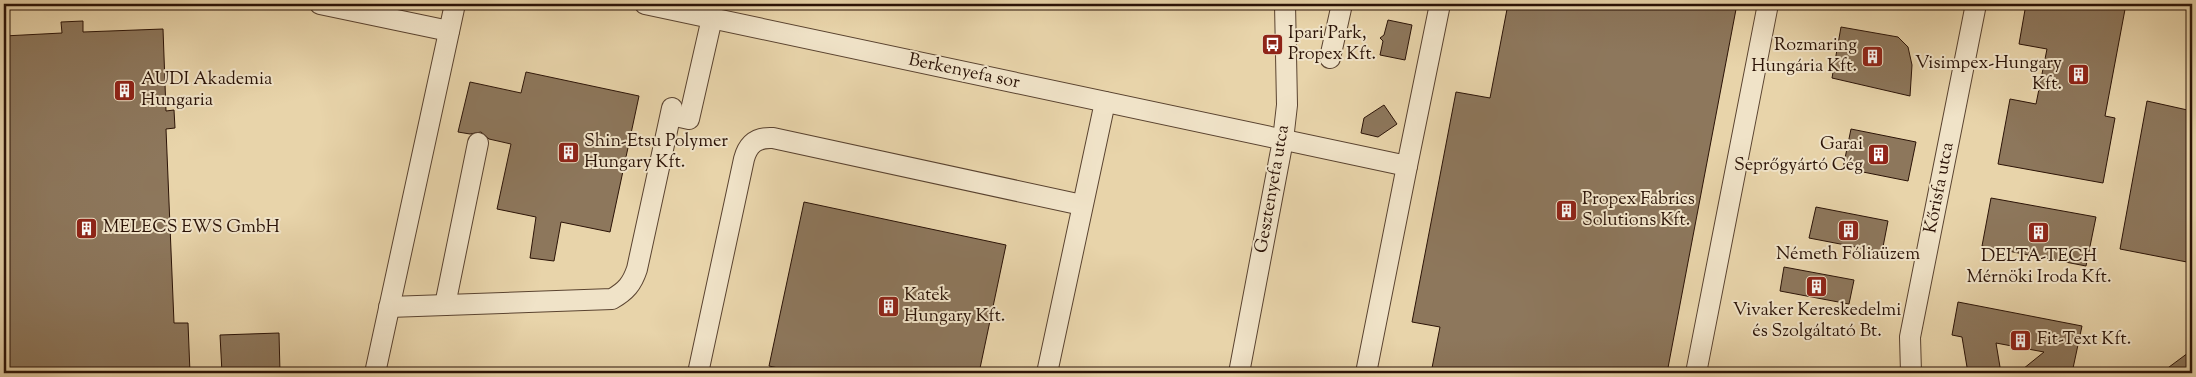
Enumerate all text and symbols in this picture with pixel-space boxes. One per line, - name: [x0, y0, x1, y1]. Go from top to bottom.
- place label: Ipari Park, Propex Kft.: [1288, 21, 1376, 68]
- bus stop icon: Ipari Park, Propex Kft.: [1260, 32, 1284, 56]
- place label: Rozmaring Hungária Kft.: [1751, 33, 1857, 80]
- building icon: Rozmaring Hungária Kft.: [1861, 44, 1885, 68]
- street label: Berkenyefa sor: [906, 47, 1022, 97]
- place label: Visimpex-Hungary Kft.: [1915, 51, 2062, 98]
- building icon: Visimpex-Hungary Kft.: [2066, 62, 2090, 86]
- place label: AUDI Akademia Hungaria: [141, 67, 272, 114]
- building icon: AUDI Akademia Hungaria: [113, 78, 137, 102]
- street label: Gesztenyefa utca: [1249, 123, 1297, 255]
- place label: Shin-Etsu Polymer Hungary Kft.: [584, 129, 728, 176]
- place label: Garai Seprőgyártó Cég: [1734, 132, 1863, 179]
- building icon: Shin-Etsu Polymer Hungary Kft.: [556, 140, 580, 164]
- street label: Kőrisfa utca: [1918, 140, 1962, 236]
- building icon: Garai Seprőgyártó Cég: [1867, 143, 1891, 167]
- place label: Propex Fabrics Solutions Kft.: [1582, 187, 1695, 234]
- building icon: Propex Fabrics Solutions Kft.: [1554, 198, 1578, 222]
- place label: MELECS EWS GmbH: [103, 215, 280, 241]
- building icon: MELECS EWS GmbH: [75, 216, 99, 240]
- building icon: Németh Fóliaüzem: [1836, 218, 1860, 242]
- building icon: DELTA-TECH Mérnöki Iroda Kft.: [2027, 220, 2051, 244]
- place label: Németh Fóliaüzem: [1776, 242, 1920, 268]
- place label: DELTA-TECH Mérnöki Iroda Kft.: [1966, 244, 2112, 291]
- building icon: Vivaker Kereskedelmi és Szolgáltató Bt.: [1805, 274, 1829, 298]
- place label: Katek Hungary Kft.: [904, 283, 1005, 330]
- building icon: Katek Hungary Kft.: [876, 294, 900, 318]
- place label: Vivaker Kereskedelmi és Szolgáltató Bt.: [1733, 298, 1901, 345]
- place label: Fit-Text Kft.: [2037, 327, 2131, 353]
- building icon: Fit-Text Kft.: [2009, 328, 2033, 352]

